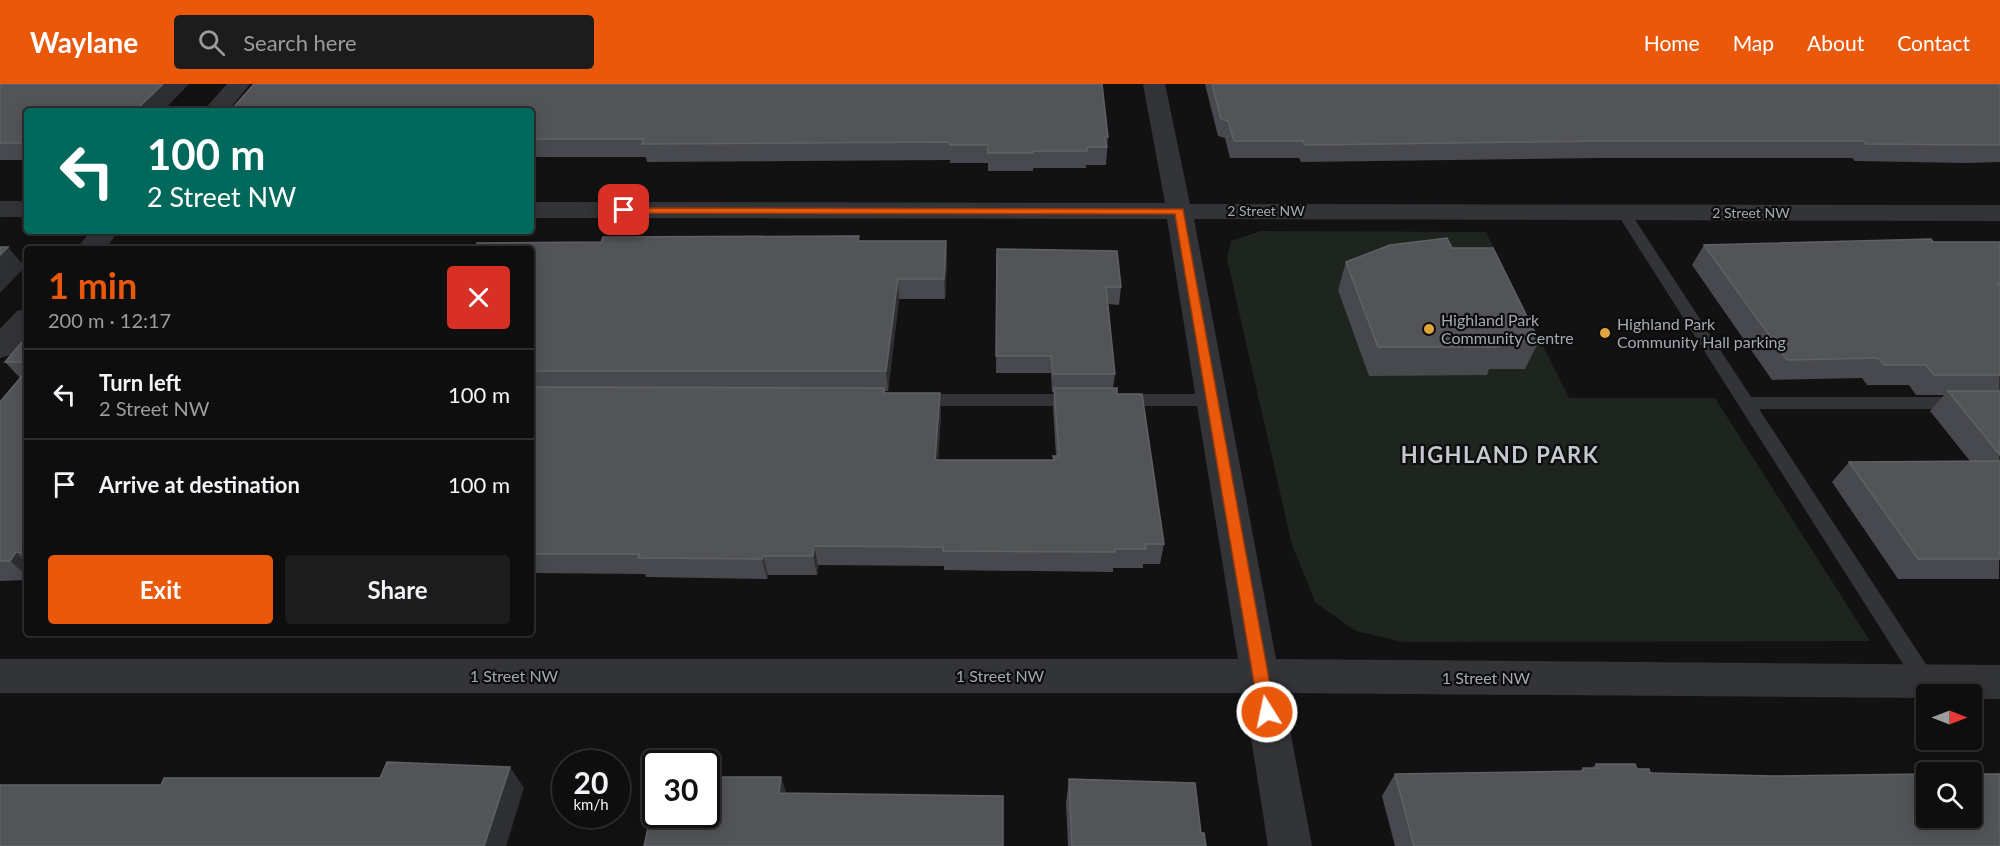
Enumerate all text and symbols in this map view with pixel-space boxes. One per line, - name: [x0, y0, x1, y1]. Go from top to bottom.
- search box: [174, 15, 594, 69]
- text: Waylane: [30, 25, 138, 59]
- icon: search: [195, 26, 228, 59]
- text: Search here: [243, 29, 357, 56]
- text: Home: [1644, 30, 1700, 55]
- text: Map: [1733, 30, 1774, 55]
- text: About: [1807, 30, 1864, 55]
- text: Contact: [1897, 30, 1970, 55]
- text: 100 m: [147, 129, 265, 179]
- icon: left: [48, 132, 126, 210]
- text: 2 Street NW: [147, 180, 296, 213]
- pin: [598, 184, 649, 235]
- icon: arrive: [607, 193, 640, 226]
- street label: 2 Street NW: [1227, 202, 1305, 219]
- street label: 2 Street NW: [1712, 204, 1790, 221]
- text: 1 min: [48, 263, 137, 307]
- button: close: [447, 266, 510, 329]
- text: 200 m · 12:17: [48, 308, 171, 332]
- place label: Highland Park Community Centre: [1441, 310, 1574, 347]
- place label: Highland Park Community Hall parking: [1617, 314, 1786, 351]
- marker: Highland Park Community Centre: [1422, 322, 1436, 336]
- marker: Highland Park Community Hall parking: [1598, 326, 1612, 340]
- text: Turn left: [99, 369, 181, 396]
- icon: left: [48, 378, 81, 411]
- text: 100 m: [448, 381, 510, 408]
- text: 2 Street NW: [99, 396, 209, 420]
- district label: HIGHLAND PARK: [1401, 441, 1599, 468]
- icon: arrive: [48, 468, 81, 501]
- text: Arrive at destination: [99, 471, 300, 498]
- text: 100 m: [448, 471, 510, 498]
- button: Exit: [48, 555, 273, 624]
- button: Share: [285, 555, 510, 624]
- street label: 1 Street NW: [470, 666, 559, 685]
- street label: 1 Street NW: [956, 666, 1045, 685]
- street label: 1 Street NW: [1442, 668, 1531, 687]
- position arrow: [1235, 680, 1299, 744]
- north arrow: [1916, 684, 1982, 750]
- map controls: [1916, 684, 1982, 828]
- speed limit sign: 30: [642, 750, 720, 828]
- button: search: [1916, 762, 1982, 828]
- text: 20: [574, 764, 608, 800]
- text: km/h: [573, 795, 609, 813]

